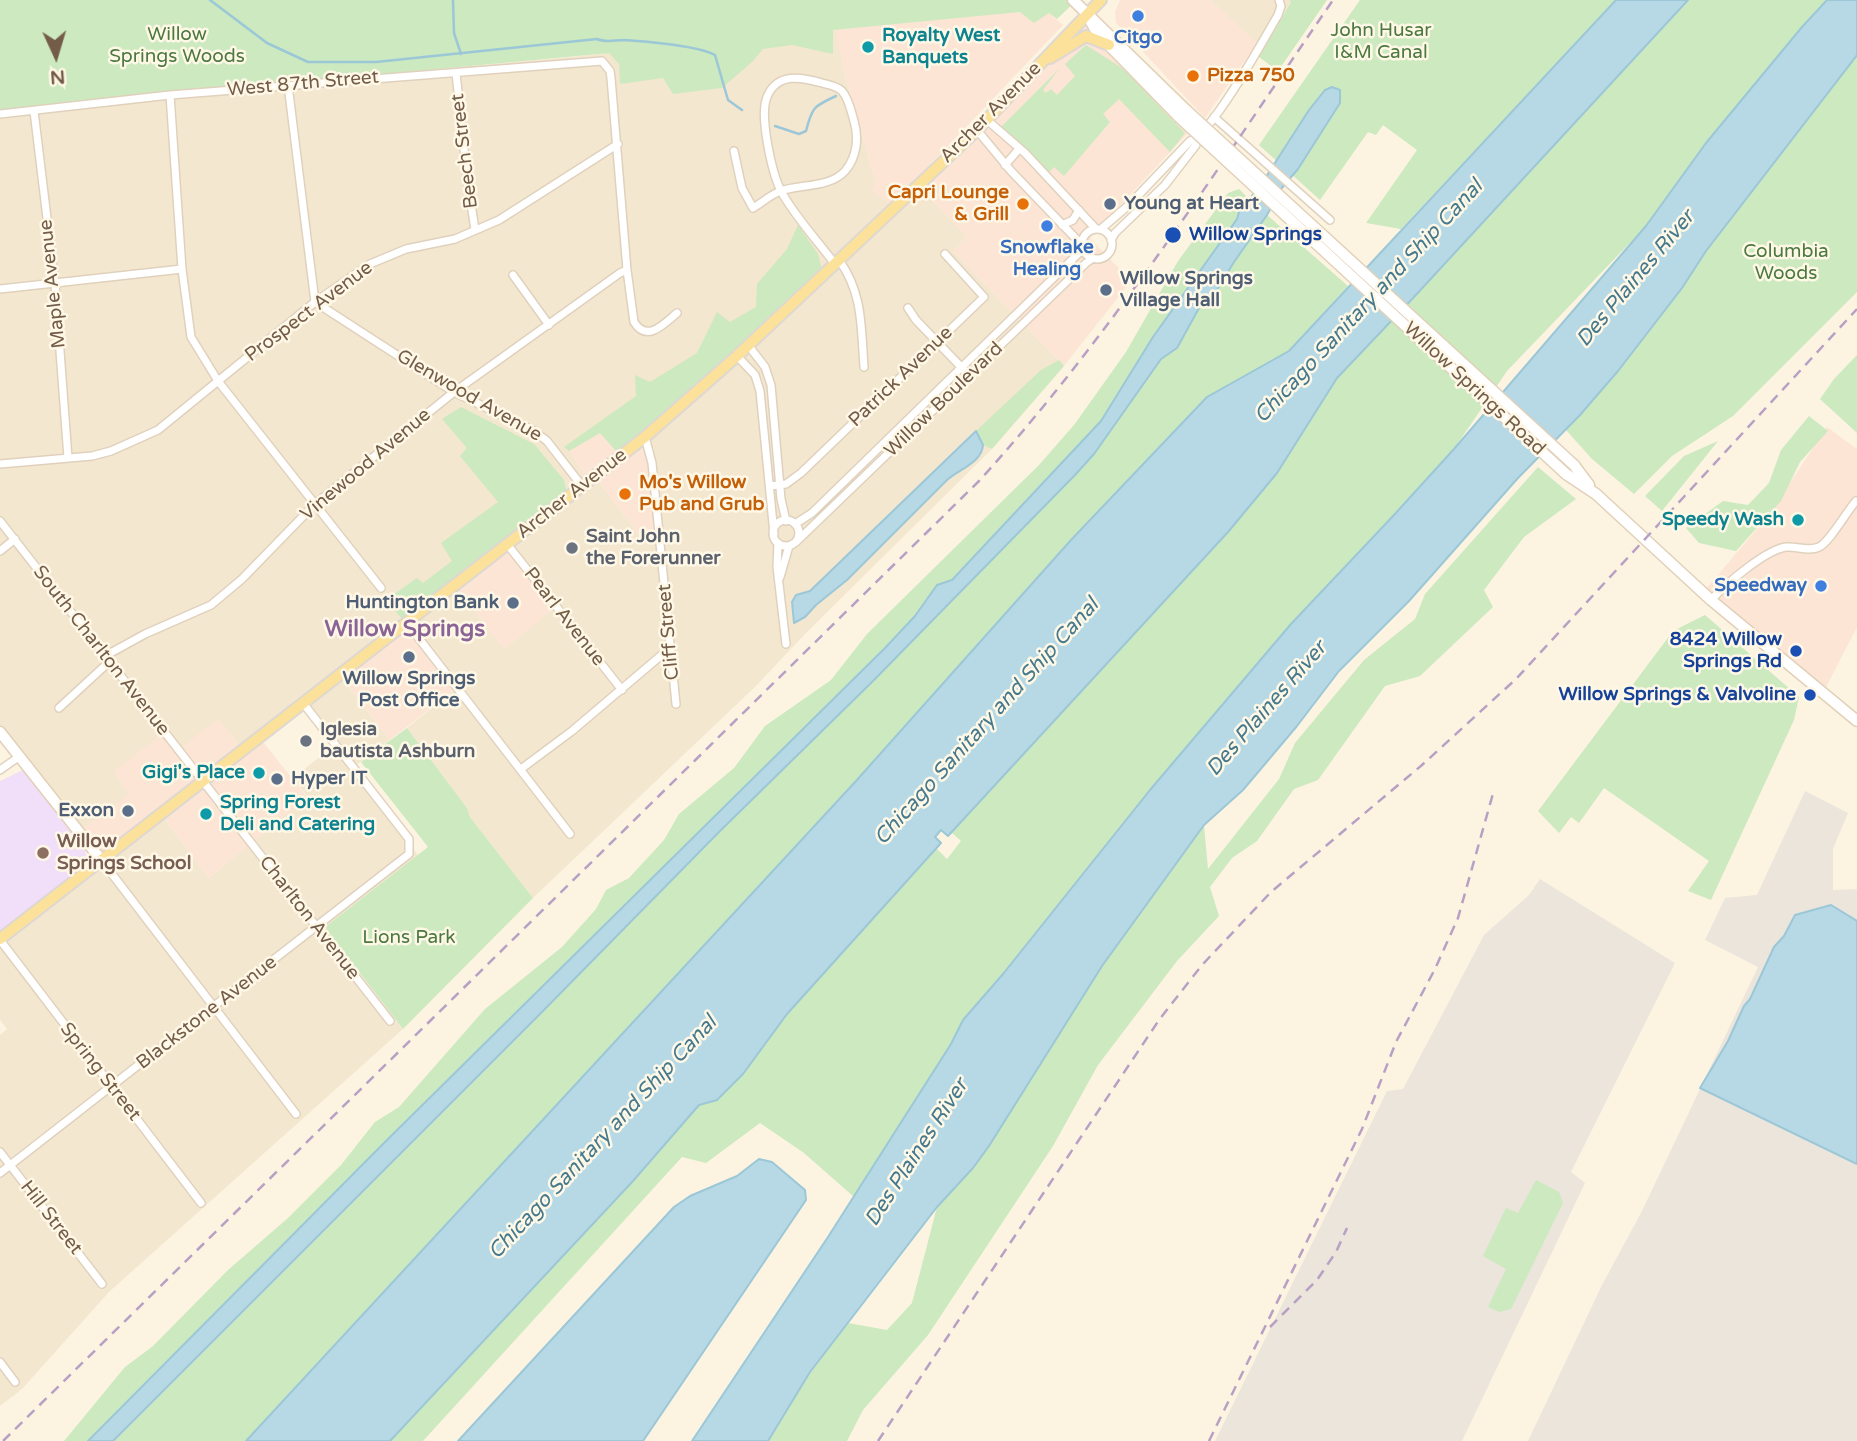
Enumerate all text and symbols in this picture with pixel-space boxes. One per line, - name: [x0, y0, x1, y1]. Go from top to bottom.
- marker: Citgo: [1130, 8, 1146, 24]
- park label: John Husar I&M Canal: [1330, 20, 1432, 64]
- north arrow: [21, 21, 91, 91]
- park label: Willow Springs Woods: [109, 24, 245, 68]
- place label: Royalty West Banquets: [882, 25, 1000, 69]
- place label: Citgo: [1114, 27, 1162, 49]
- marker: Royalty West Banquets: [860, 39, 876, 55]
- street label: Archer Avenue: [936, 58, 1046, 168]
- text: N: [49, 65, 66, 88]
- place label: Pizza 750: [1207, 65, 1295, 87]
- street label: West 87th Street: [226, 66, 380, 102]
- marker: Pizza 750: [1185, 68, 1201, 84]
- street label: Beech Street: [447, 92, 483, 210]
- water label: Chicago Sanitary and Ship Canal: [1249, 175, 1489, 429]
- place label: Capri Lounge & Grill: [888, 182, 1009, 226]
- place label: Young at Heart: [1124, 193, 1259, 215]
- marker: Capri Lounge & Grill: [1015, 196, 1031, 212]
- marker: Young at Heart: [1102, 196, 1118, 212]
- water label: Des Plaines River: [1572, 206, 1700, 352]
- street label: Maple Avenue: [35, 218, 71, 350]
- marker: Snowflake Healing: [1039, 218, 1055, 234]
- place label: Willow Springs: [1189, 224, 1322, 246]
- marker: Willow Springs: [1163, 225, 1183, 245]
- place label: Snowflake Healing: [1000, 237, 1094, 281]
- park label: Columbia Woods: [1743, 241, 1829, 285]
- street label: Prospect Avenue: [241, 257, 377, 367]
- place label: Willow Springs Village Hall: [1120, 268, 1253, 312]
- marker: Willow Springs Village Hall: [1098, 282, 1114, 298]
- street label: Willow Springs Road: [1398, 317, 1550, 461]
- street label: Patrick Avenue: [844, 322, 958, 432]
- street label: Willow Boulevard: [880, 338, 1008, 462]
- street label: Glenwood Avenue: [392, 345, 546, 447]
- street label: Vinewood Avenue: [296, 404, 436, 526]
- street label: Archer Avenue: [512, 444, 632, 544]
- place label: Mo's Willow Pub and Grub: [639, 472, 765, 516]
- marker: Mo's Willow Pub and Grub: [617, 486, 633, 502]
- place label: Speedy Wash: [1662, 509, 1784, 531]
- marker: Speedy Wash: [1790, 512, 1806, 528]
- place label: Saint John the Forerunner: [586, 526, 721, 570]
- marker: Saint John the Forerunner: [564, 540, 580, 556]
- street label: South Charlton Avenue: [28, 562, 174, 740]
- street label: Pearl Avenue: [518, 563, 610, 671]
- place label: Speedway: [1714, 575, 1807, 597]
- marker: Speedway: [1813, 578, 1829, 594]
- street label: Cliff Street: [653, 583, 685, 681]
- place label: Huntington Bank: [345, 592, 499, 614]
- water label: Chicago Sanitary and Ship Canal: [869, 593, 1105, 851]
- marker: Huntington Bank: [505, 595, 521, 611]
- district label: Willow Springs: [325, 616, 485, 644]
- place label: 8424 Willow Springs Rd: [1670, 629, 1782, 673]
- water label: Des Plaines River: [1202, 636, 1332, 782]
- marker: 8424 Willow Springs Rd: [1788, 643, 1804, 659]
- marker: Willow Springs Post Office: [401, 649, 417, 665]
- place label: Willow Springs Post Office: [343, 668, 475, 712]
- place label: Willow Springs & Valvoline: [1559, 684, 1796, 706]
- marker: Willow Springs & Valvoline: [1802, 687, 1818, 703]
- place label: Iglesia bautista Ashburn: [320, 719, 475, 763]
- marker: Iglesia bautista Ashburn: [298, 733, 314, 749]
- place label: Gigi's Place: [142, 762, 245, 784]
- marker: Gigi's Place: [251, 765, 267, 781]
- place label: Hyper IT: [291, 768, 367, 790]
- marker: Hyper IT: [269, 771, 285, 787]
- place label: Spring Forest Deli and Catering: [220, 792, 375, 836]
- place label: Exxon: [58, 800, 114, 822]
- marker: Exxon: [120, 803, 136, 819]
- marker: Spring Forest Deli and Catering: [198, 806, 214, 822]
- place label: Willow Springs School: [57, 831, 191, 875]
- marker: Willow Springs School: [35, 845, 51, 861]
- street label: Charlton Avenue: [254, 852, 364, 984]
- park label: Lions Park: [362, 927, 456, 949]
- street label: Blackstone Avenue: [132, 951, 282, 1075]
- water label: Chicago Sanitary and Ship Canal: [483, 1011, 723, 1265]
- street label: Spring Street: [55, 1018, 145, 1126]
- water label: Des Plaines River: [860, 1075, 974, 1231]
- street label: Hill Street: [15, 1176, 87, 1260]

